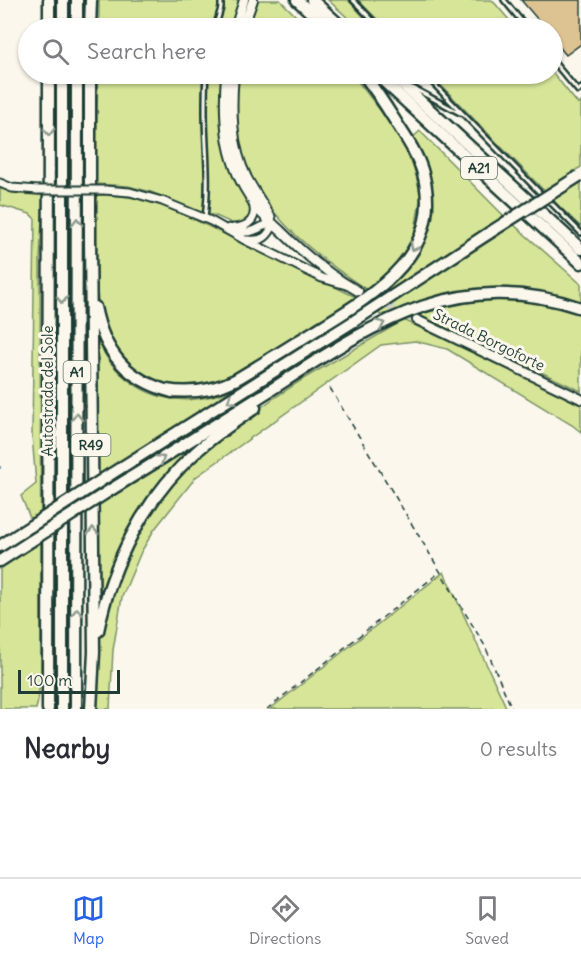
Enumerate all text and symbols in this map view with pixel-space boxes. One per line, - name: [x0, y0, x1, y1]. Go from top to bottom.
- search box: [18, 18, 563, 84]
- icon: search: [39, 35, 72, 68]
- text: Search here: [87, 37, 206, 65]
- one-way arrow: [43, 127, 55, 136]
- road number: A21: [461, 157, 497, 179]
- one-way arrow: [71, 218, 83, 227]
- one-way arrow: [410, 241, 422, 251]
- one-way arrow: [56, 295, 68, 304]
- street label: Strada Borgoforte: [430, 304, 548, 375]
- one-way arrow: [375, 319, 386, 331]
- street label: Autostrada del Sole: [38, 325, 57, 457]
- road number: A1: [64, 361, 90, 383]
- one-way arrow: [227, 392, 237, 404]
- one-way arrow: [71, 413, 83, 422]
- road number: R49: [72, 434, 110, 456]
- one-way arrow: [155, 454, 165, 466]
- one-way arrow: [86, 526, 99, 535]
- one-way arrow: [71, 608, 83, 617]
- scale bar: [18, 667, 120, 694]
- text: 100 m: [27, 670, 72, 690]
- text: Nearby: [24, 732, 110, 765]
- text: 0 results: [480, 736, 557, 761]
- tab: Map: [72, 892, 105, 948]
- tab: Directions: [249, 892, 321, 948]
- tab: Saved: [465, 892, 509, 948]

